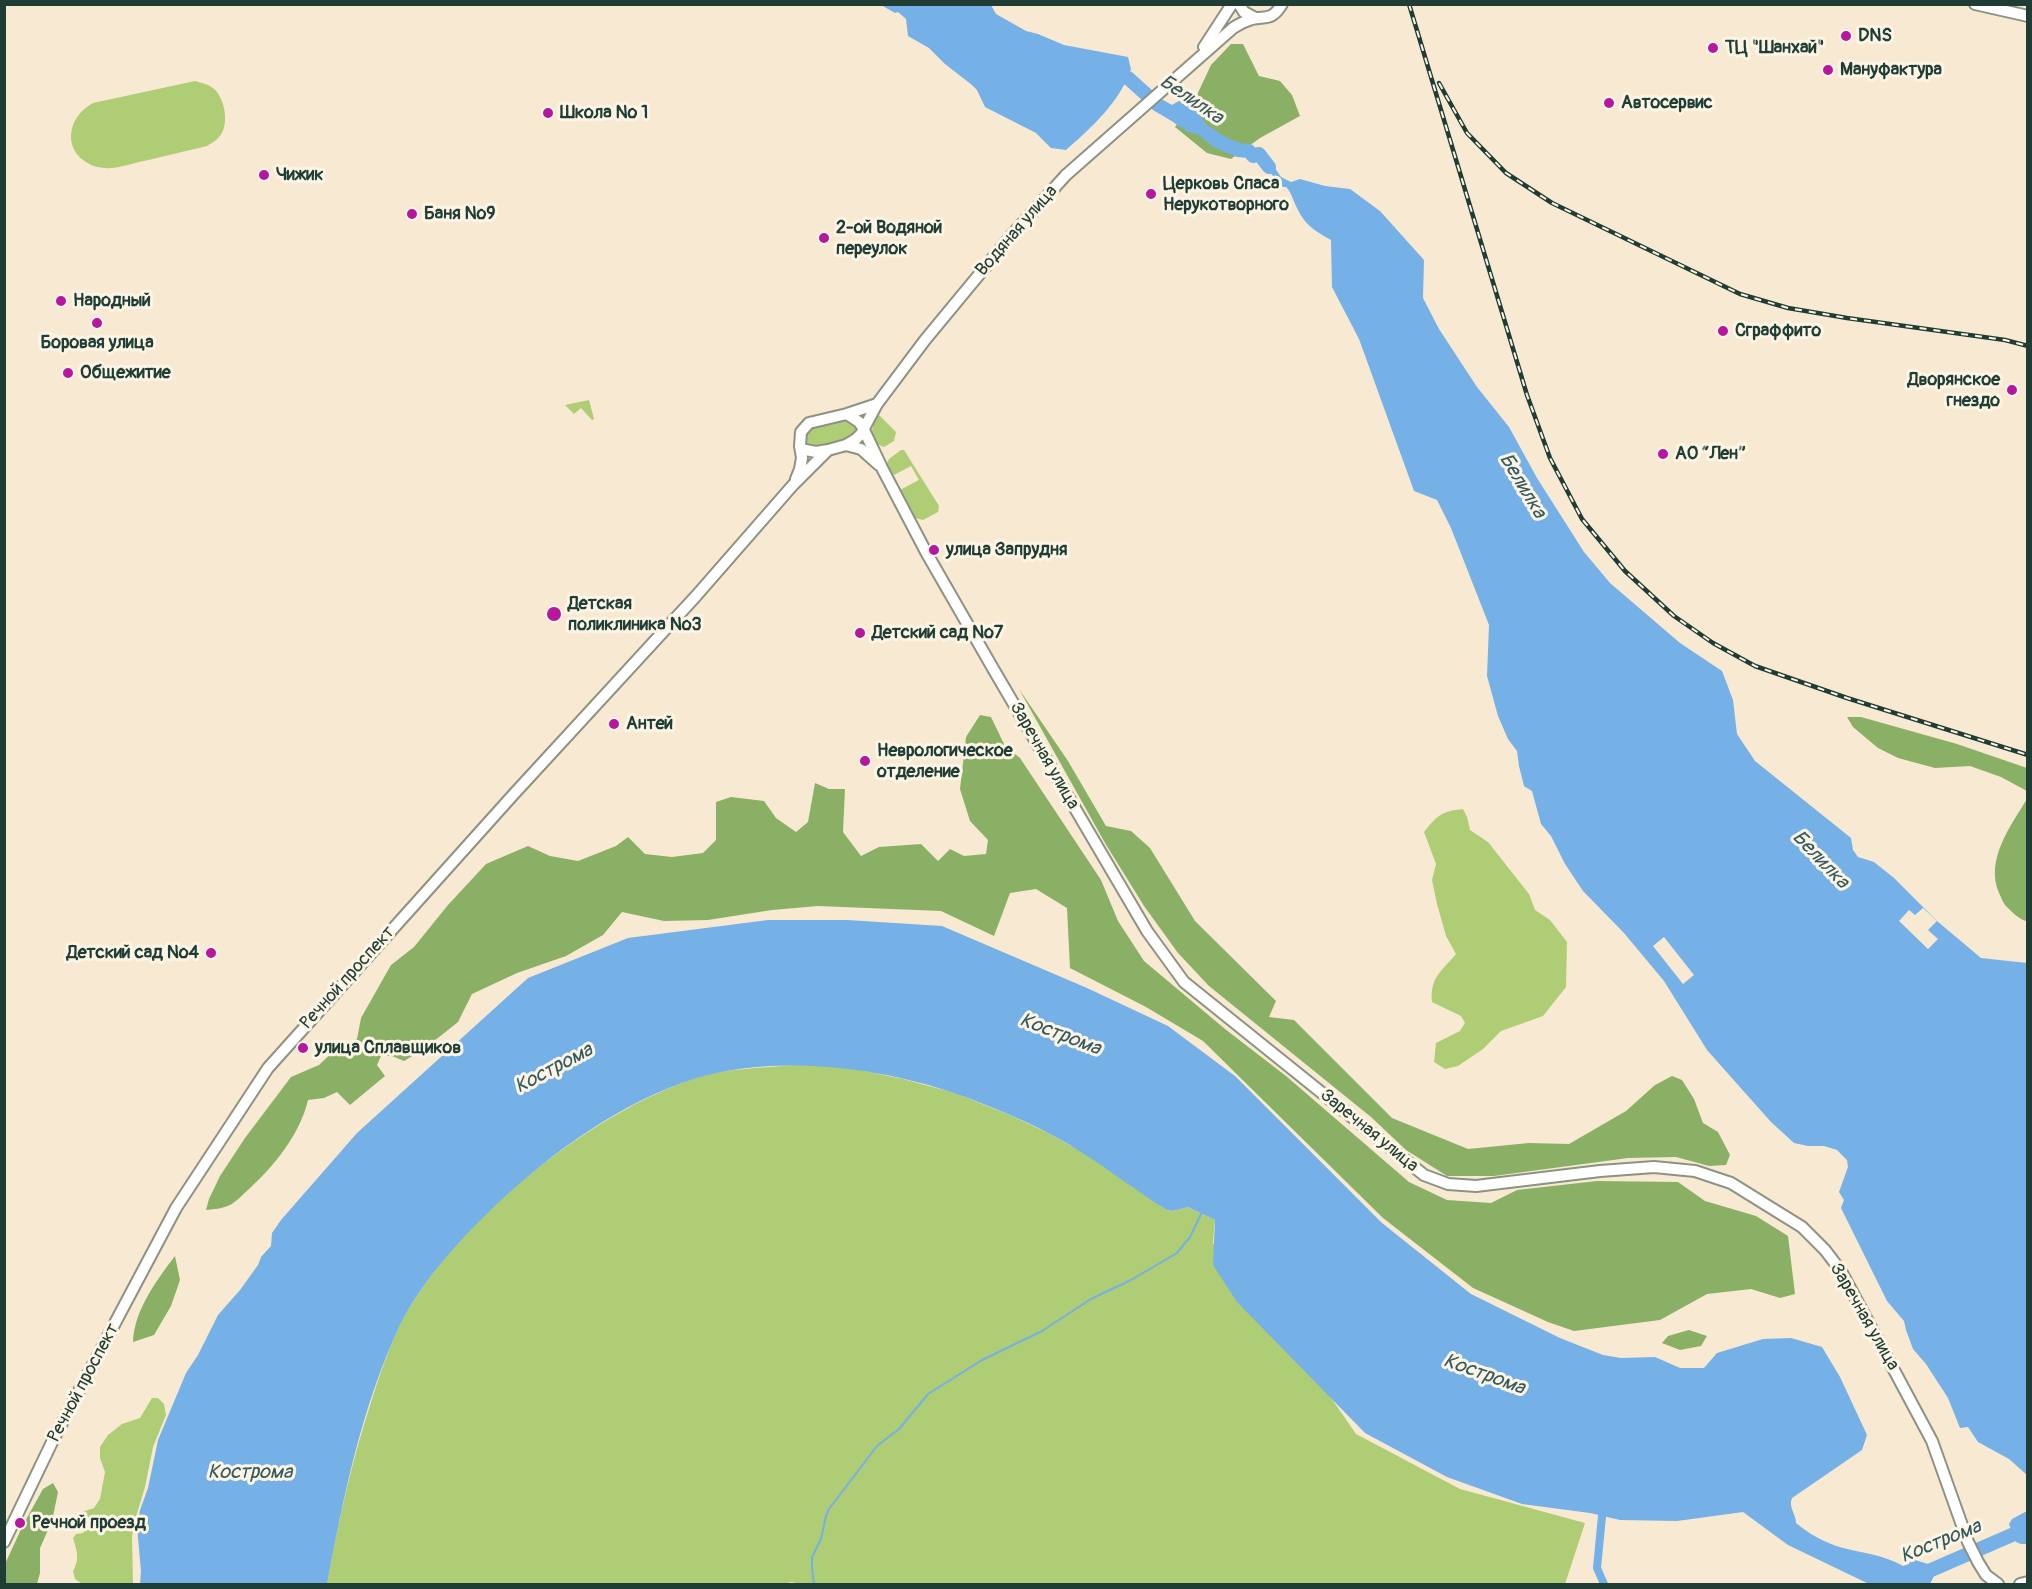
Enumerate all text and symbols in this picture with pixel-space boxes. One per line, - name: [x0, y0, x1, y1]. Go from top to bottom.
- place label: DNS: [1858, 25, 1892, 47]
- marker: DNS: [1839, 29, 1853, 43]
- place label: ТЦ "Шанхай": [1725, 37, 1824, 59]
- marker: ТЦ "Шанхай": [1706, 41, 1720, 55]
- place label: Мануфактура: [1840, 59, 1942, 81]
- marker: Мануфактура: [1821, 63, 1835, 77]
- water label: Белилка: [1155, 70, 1227, 130]
- place label: Автосервис: [1621, 92, 1713, 114]
- marker: Автосервис: [1602, 96, 1616, 110]
- place label: Школа № 1: [560, 102, 648, 124]
- marker: Школа № 1: [541, 106, 555, 120]
- place label: Чижик: [276, 164, 324, 186]
- marker: Чижик: [257, 168, 271, 182]
- place label: Церковь Спаса Нерукотворного: [1163, 173, 1289, 216]
- street label: Водяная улица: [972, 181, 1062, 281]
- marker: Церковь Спаса Нерукотворного: [1144, 187, 1158, 201]
- place label: Баня №9: [424, 203, 496, 225]
- marker: Баня №9: [405, 207, 419, 221]
- place label: 2-ой Водяной переулок: [836, 217, 942, 260]
- marker: 2-ой Водяной переулок: [817, 231, 831, 245]
- place label: Народный: [73, 290, 151, 312]
- marker: Народный: [54, 294, 68, 308]
- marker: Боровая улица: [90, 316, 104, 330]
- place label: Сграффито: [1735, 320, 1821, 342]
- marker: Сграффито: [1716, 324, 1730, 338]
- place label: Боровая улица: [40, 332, 154, 354]
- place label: Общежитие: [80, 362, 171, 384]
- marker: Общежитие: [61, 366, 75, 380]
- place label: Дворянское гнездо: [1908, 369, 2000, 412]
- marker: Дворянское гнездо: [2005, 383, 2019, 397]
- place label: АО “Лен”: [1675, 443, 1746, 465]
- marker: АО “Лен”: [1656, 447, 1670, 461]
- water label: Белилка: [1493, 449, 1551, 523]
- place label: улица Запрудня: [946, 539, 1067, 561]
- marker: улица Запрудня: [927, 543, 941, 557]
- place label: Детская поликлиника №3: [568, 593, 702, 636]
- marker: Детская поликлиника №3: [545, 605, 563, 623]
- place label: Детский сад №7: [872, 622, 1003, 644]
- marker: Детский сад №7: [853, 626, 867, 640]
- street label: Заречная улица: [1005, 699, 1083, 813]
- place label: Антей: [626, 713, 673, 735]
- marker: Антей: [607, 717, 621, 731]
- place label: Неврологическое отделение: [877, 740, 1013, 783]
- marker: Неврологическое отделение: [858, 754, 872, 768]
- water label: Белилка: [1787, 826, 1853, 894]
- street label: Речной проспект: [296, 922, 400, 1034]
- place label: Детский сад №4: [67, 942, 199, 964]
- marker: Детский сад №4: [204, 946, 218, 960]
- water label: Кострома: [1016, 1009, 1104, 1061]
- place label: улица Сплавщиков: [315, 1037, 461, 1059]
- water label: Кострома: [511, 1039, 597, 1099]
- marker: улица Сплавщиков: [296, 1041, 310, 1055]
- street label: Заречная улица: [1316, 1085, 1422, 1177]
- street label: Заречная улица: [1825, 1260, 1903, 1374]
- street label: Речной проспект: [44, 1320, 124, 1446]
- water label: Кострома: [1440, 1349, 1528, 1401]
- water label: Кострома: [208, 1461, 292, 1485]
- place label: Речной проезд: [32, 1512, 146, 1534]
- water label: Кострома: [1897, 1515, 1985, 1569]
- marker: Речной проезд: [13, 1516, 27, 1530]

